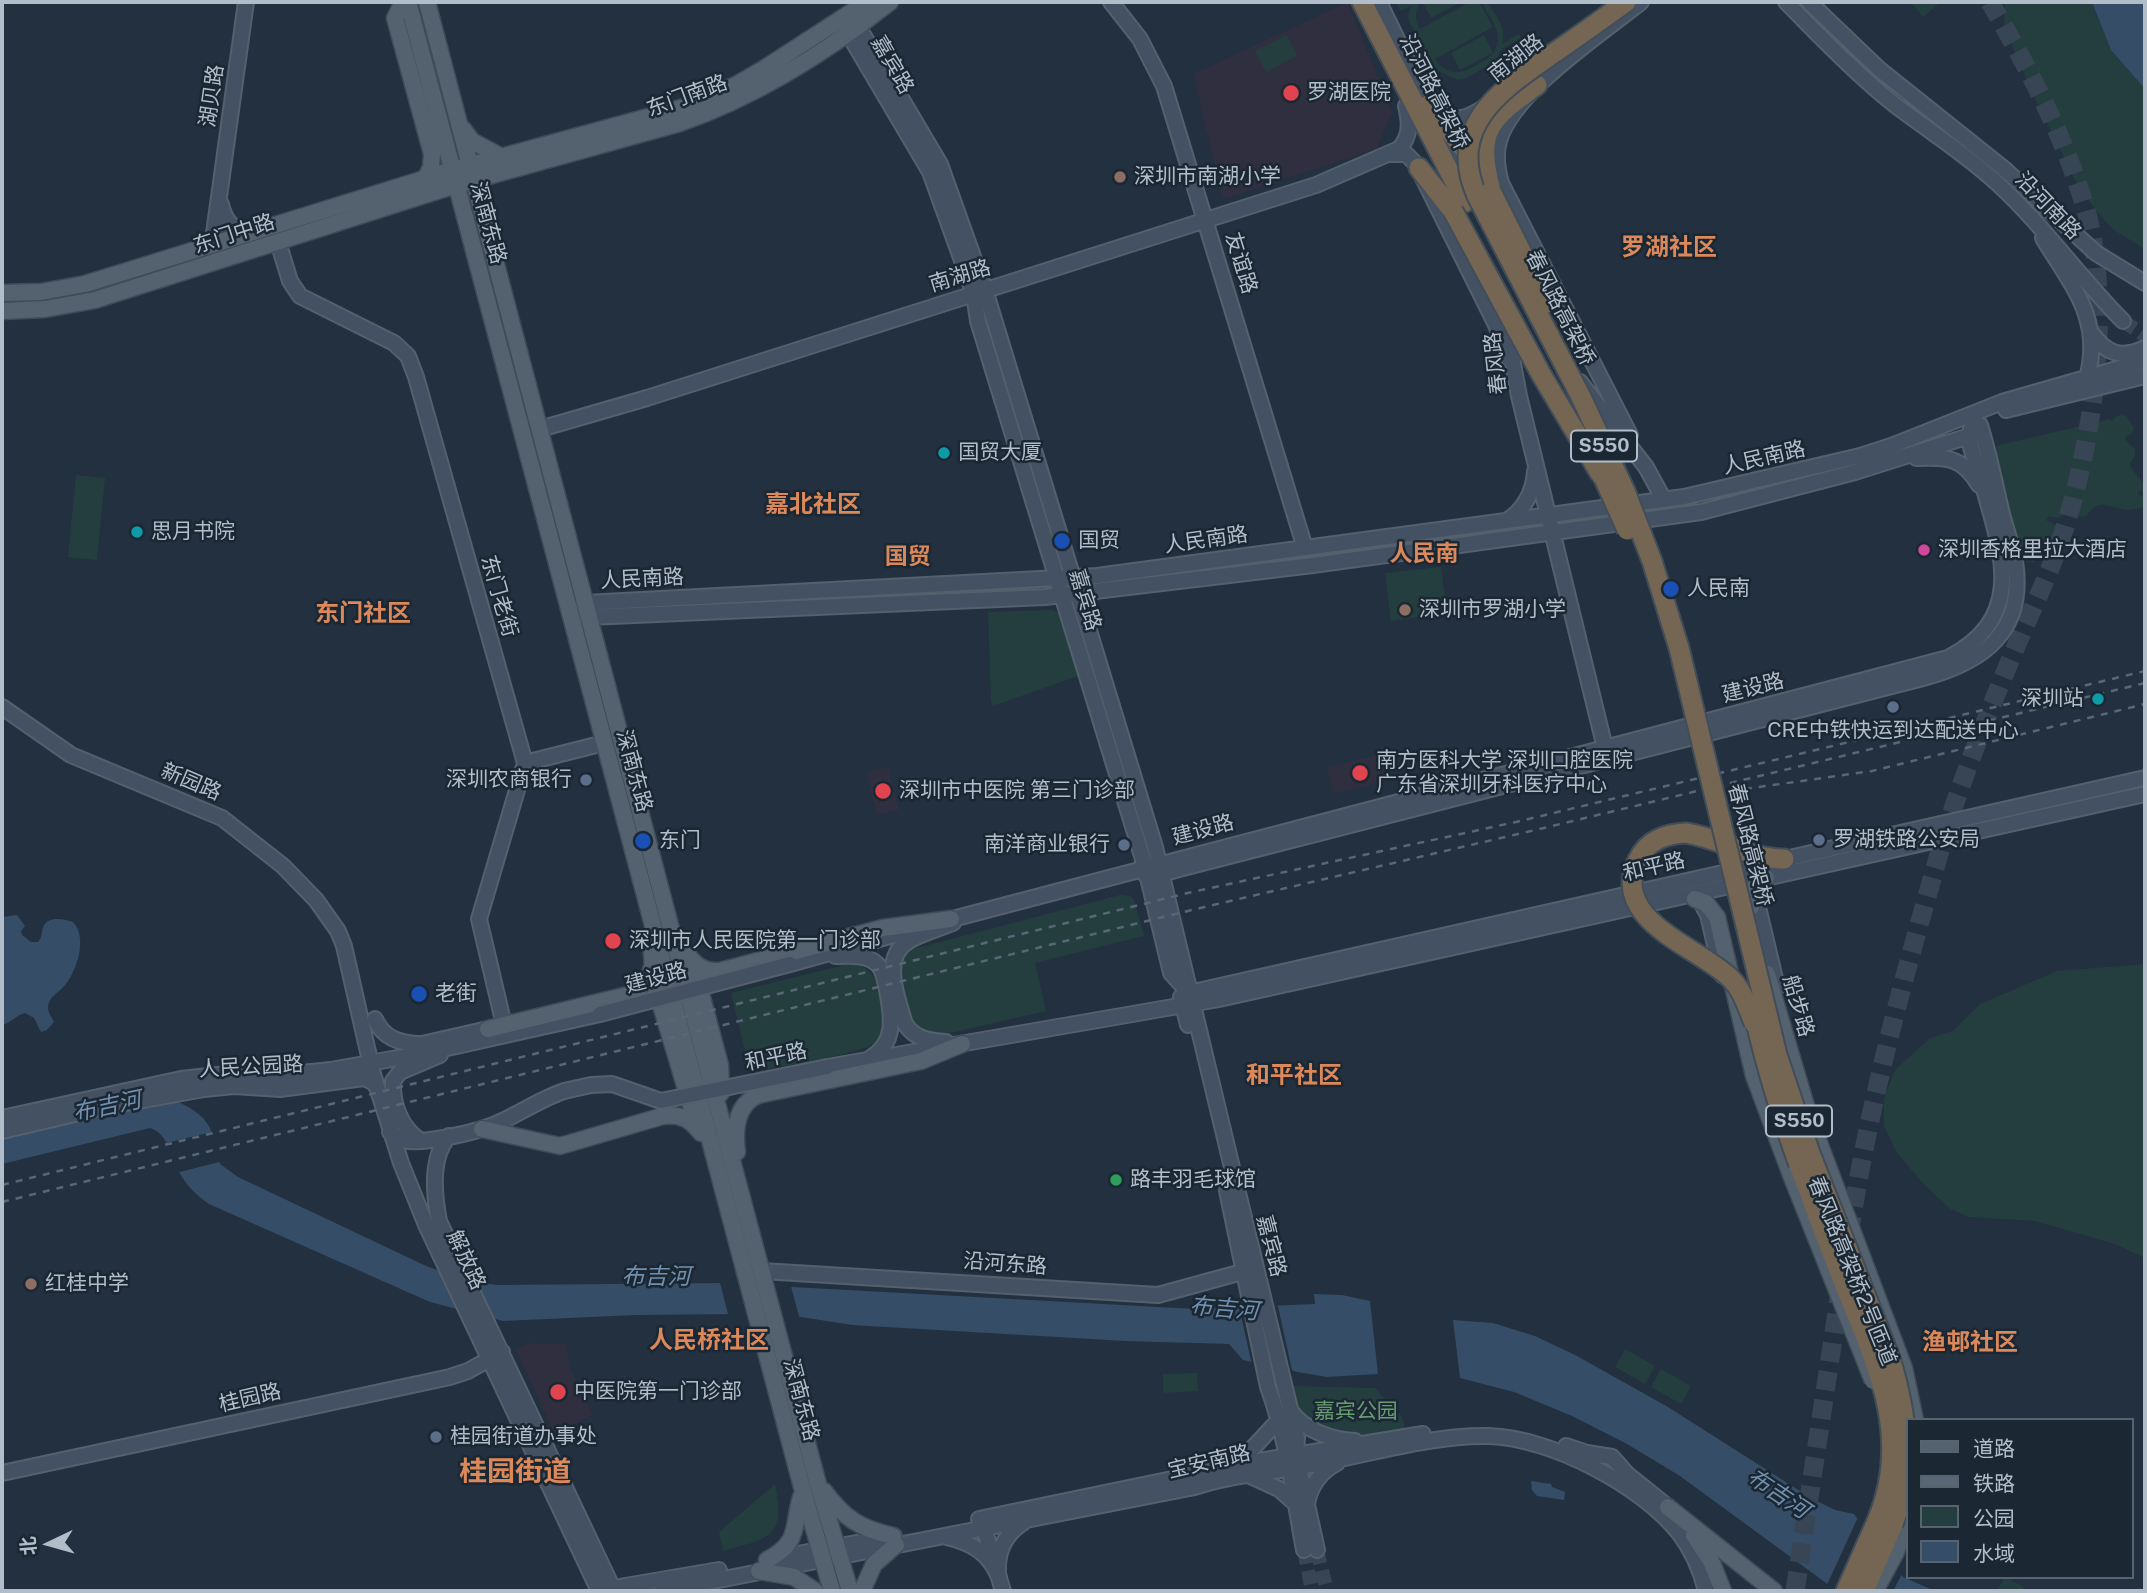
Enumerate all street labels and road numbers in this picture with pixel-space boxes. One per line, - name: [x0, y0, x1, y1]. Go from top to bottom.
- street label: 南湖路: [1483, 29, 1549, 87]
- street label: 沿河路高架桥: [1394, 30, 1474, 154]
- street label: 嘉宾路: [865, 31, 919, 99]
- street label: 湖贝路: [195, 63, 229, 129]
- street label: 东门南路: [643, 70, 731, 122]
- street label: 沿河南路: [2010, 167, 2086, 245]
- street label: 深南东路: [465, 179, 511, 267]
- street label: 东门中路: [190, 209, 278, 259]
- street label: 友谊路: [1220, 229, 1262, 297]
- street label: 春风路高架桥: [1520, 246, 1600, 370]
- street label: 南湖路: [926, 255, 994, 297]
- street label: 春风路: [1480, 330, 1512, 396]
- road number: S550: [1571, 430, 1637, 462]
- street label: 人民南路: [1720, 436, 1808, 480]
- street label: 人民南路: [1163, 522, 1249, 558]
- street label: 东门老街: [475, 552, 523, 640]
- street label: 人民南路: [599, 564, 685, 594]
- street label: 嘉宾路: [1064, 566, 1106, 634]
- street label: 建设路: [1719, 668, 1787, 708]
- street label: 深南东路: [611, 727, 657, 815]
- street label: 新园路: [157, 758, 225, 806]
- street label: 春风路高架桥: [1723, 781, 1777, 909]
- street label: 建设路: [1169, 810, 1237, 850]
- street label: 和平路: [1620, 848, 1688, 886]
- street label: 建设路: [622, 958, 690, 998]
- street label: 船步路: [1777, 972, 1819, 1040]
- street label: 和平路: [743, 1038, 809, 1076]
- street label: 人民公园路: [198, 1052, 304, 1082]
- road number: S550: [1766, 1106, 1832, 1136]
- street label: 春风路高架桥2号匝道: [1803, 1173, 1901, 1369]
- street label: 嘉宾路: [1251, 1212, 1291, 1280]
- street label: 解放路: [441, 1226, 491, 1294]
- street label: 沿河东路: [962, 1249, 1048, 1279]
- street label: 深南东路: [778, 1356, 824, 1444]
- street label: 桂园路: [216, 1379, 284, 1417]
- street label: 宝安南路: [1165, 1440, 1253, 1484]

